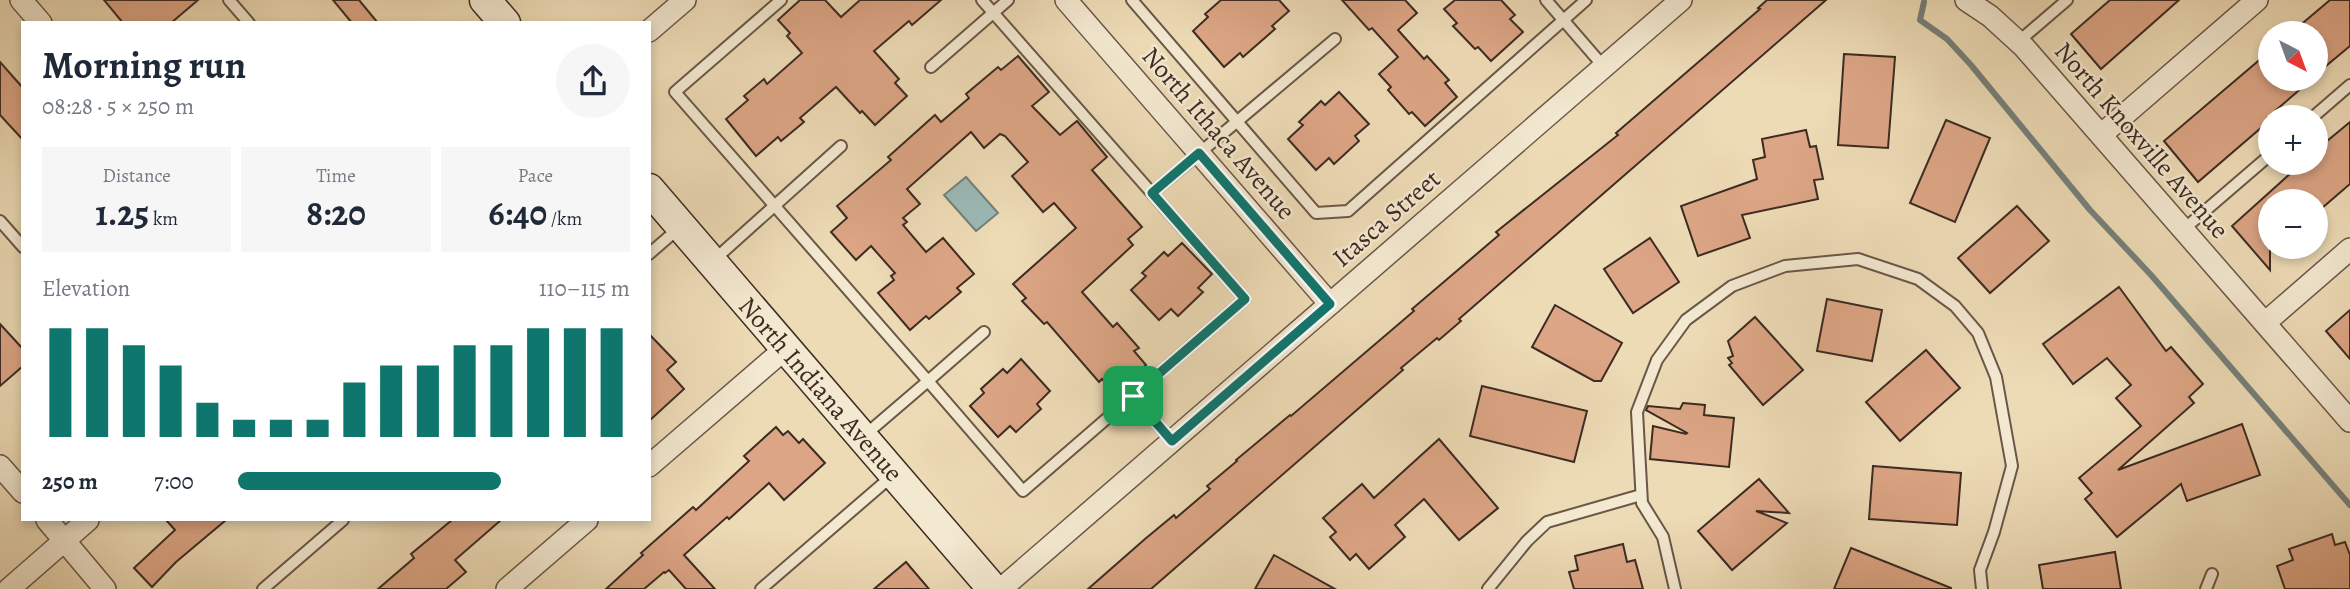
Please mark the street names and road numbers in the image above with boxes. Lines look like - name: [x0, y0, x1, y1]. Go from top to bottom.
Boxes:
- street label: North Knoxville Avenue: [2046, 35, 2237, 246]
- street label: North Ithaca Avenue: [1134, 40, 1303, 227]
- street label: Itasca Street: [1325, 161, 1448, 275]
- street label: North Indiana Avenue: [731, 289, 911, 489]

